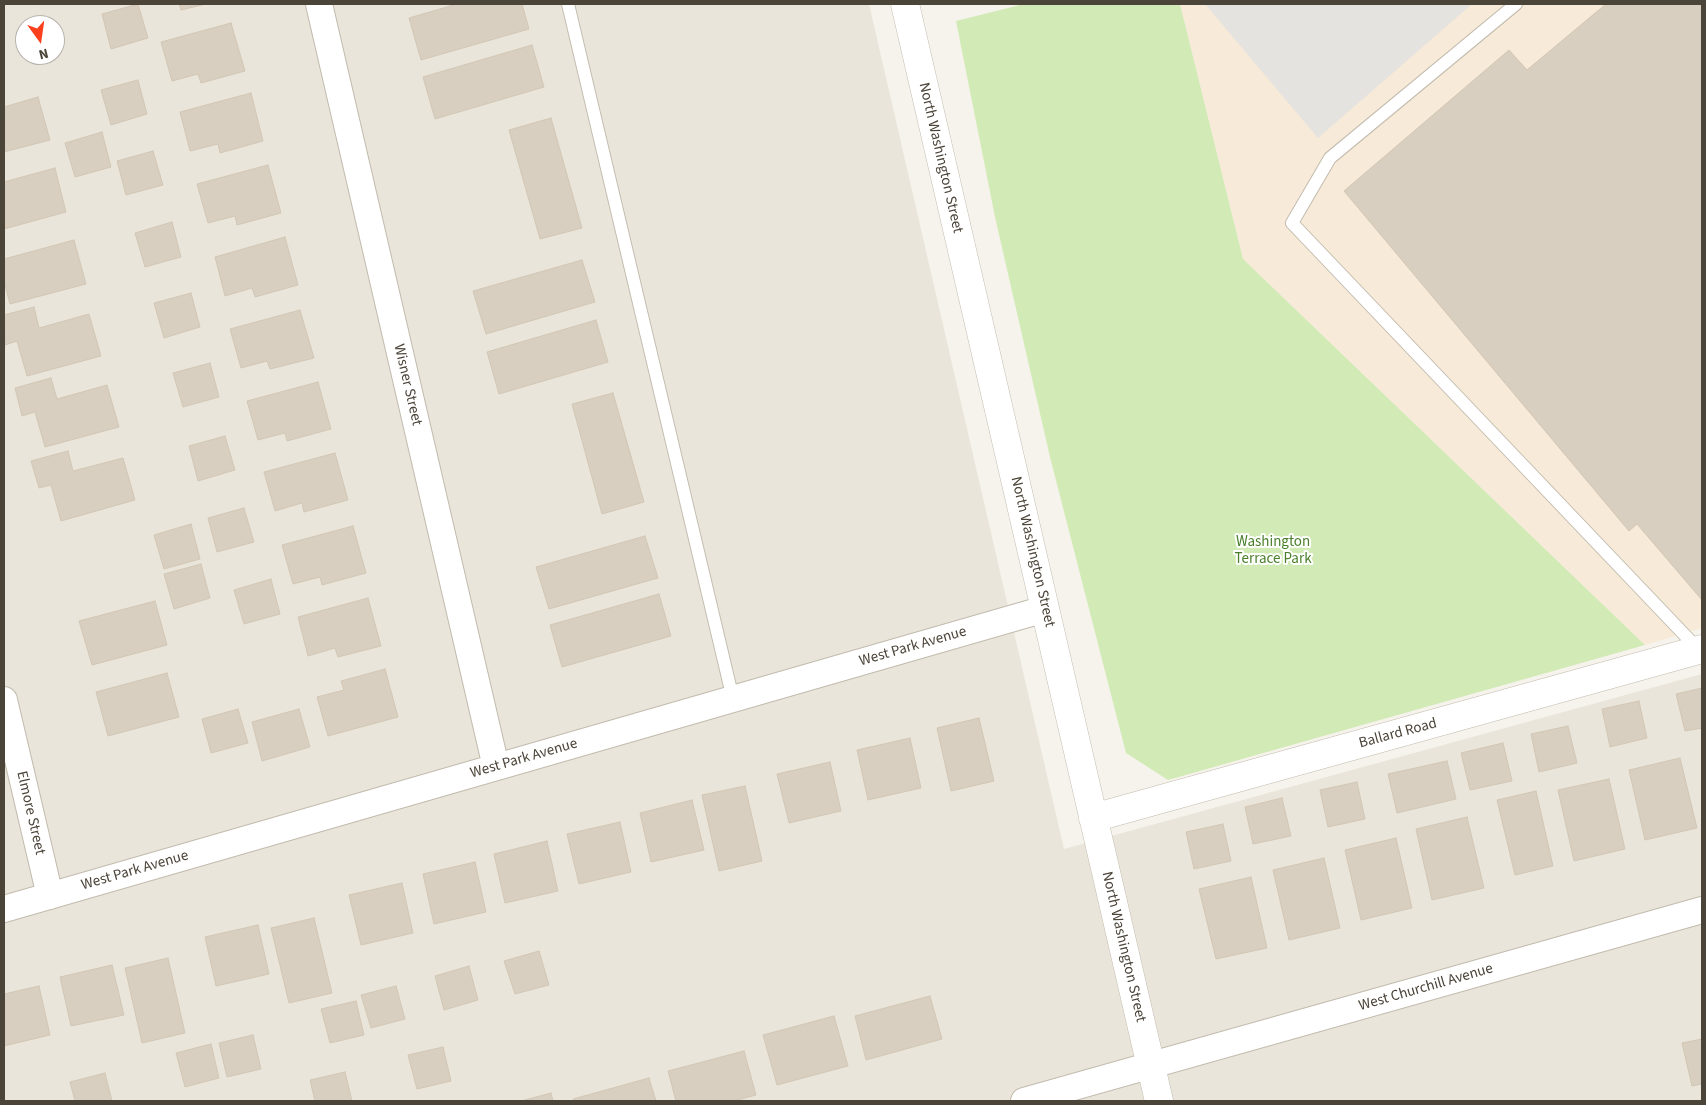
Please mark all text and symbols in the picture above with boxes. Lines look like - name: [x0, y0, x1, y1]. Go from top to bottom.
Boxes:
- north arrow: [15, 15, 65, 65]
- text: N: [36, 43, 50, 64]
- street label: North Washington Street: [914, 81, 966, 235]
- street label: Wisner Street: [389, 342, 425, 428]
- street label: North Washington Street: [1006, 475, 1058, 629]
- park label: Washington Terrace Park: [1234, 534, 1312, 569]
- street label: West Park Avenue: [857, 623, 969, 671]
- street label: Ballard Road: [1357, 715, 1439, 753]
- street label: West Park Avenue: [468, 735, 580, 783]
- street label: Elmore Street: [12, 769, 48, 857]
- street label: West Park Avenue: [79, 847, 191, 895]
- street label: North Washington Street: [1097, 870, 1149, 1024]
- street label: West Churchill Avenue: [1357, 960, 1495, 1016]

